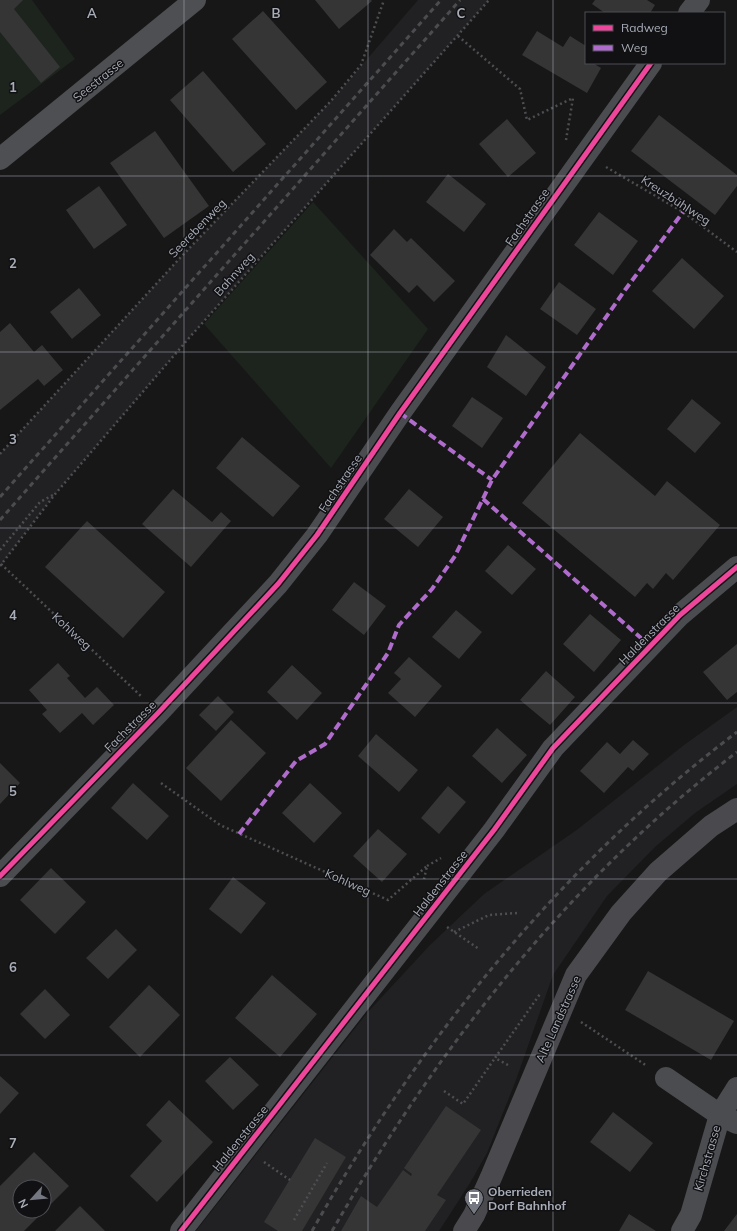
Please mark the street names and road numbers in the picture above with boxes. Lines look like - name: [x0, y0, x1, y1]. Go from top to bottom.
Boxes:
- street label: Seestrasse: [70, 55, 126, 105]
- street label: Kreuzbühlweg: [638, 172, 714, 228]
- street label: Fachstrasse: [502, 185, 552, 249]
- street label: Seerebenweg: [165, 195, 229, 261]
- street label: Bahnweg: [211, 249, 257, 299]
- street label: Fachstrasse: [315, 451, 365, 515]
- street label: Haldenstrasse: [615, 600, 683, 668]
- street label: Kohlweg: [49, 609, 95, 653]
- street label: Fachstrasse: [101, 697, 159, 755]
- street label: Haldenstrasse: [409, 847, 471, 919]
- street label: Kohlweg: [323, 865, 373, 899]
- street label: Alte Landstrasse: [532, 973, 584, 1065]
- street label: Haldenstrasse: [209, 1102, 271, 1174]
- street label: Kirchstrasse: [690, 1123, 724, 1193]

